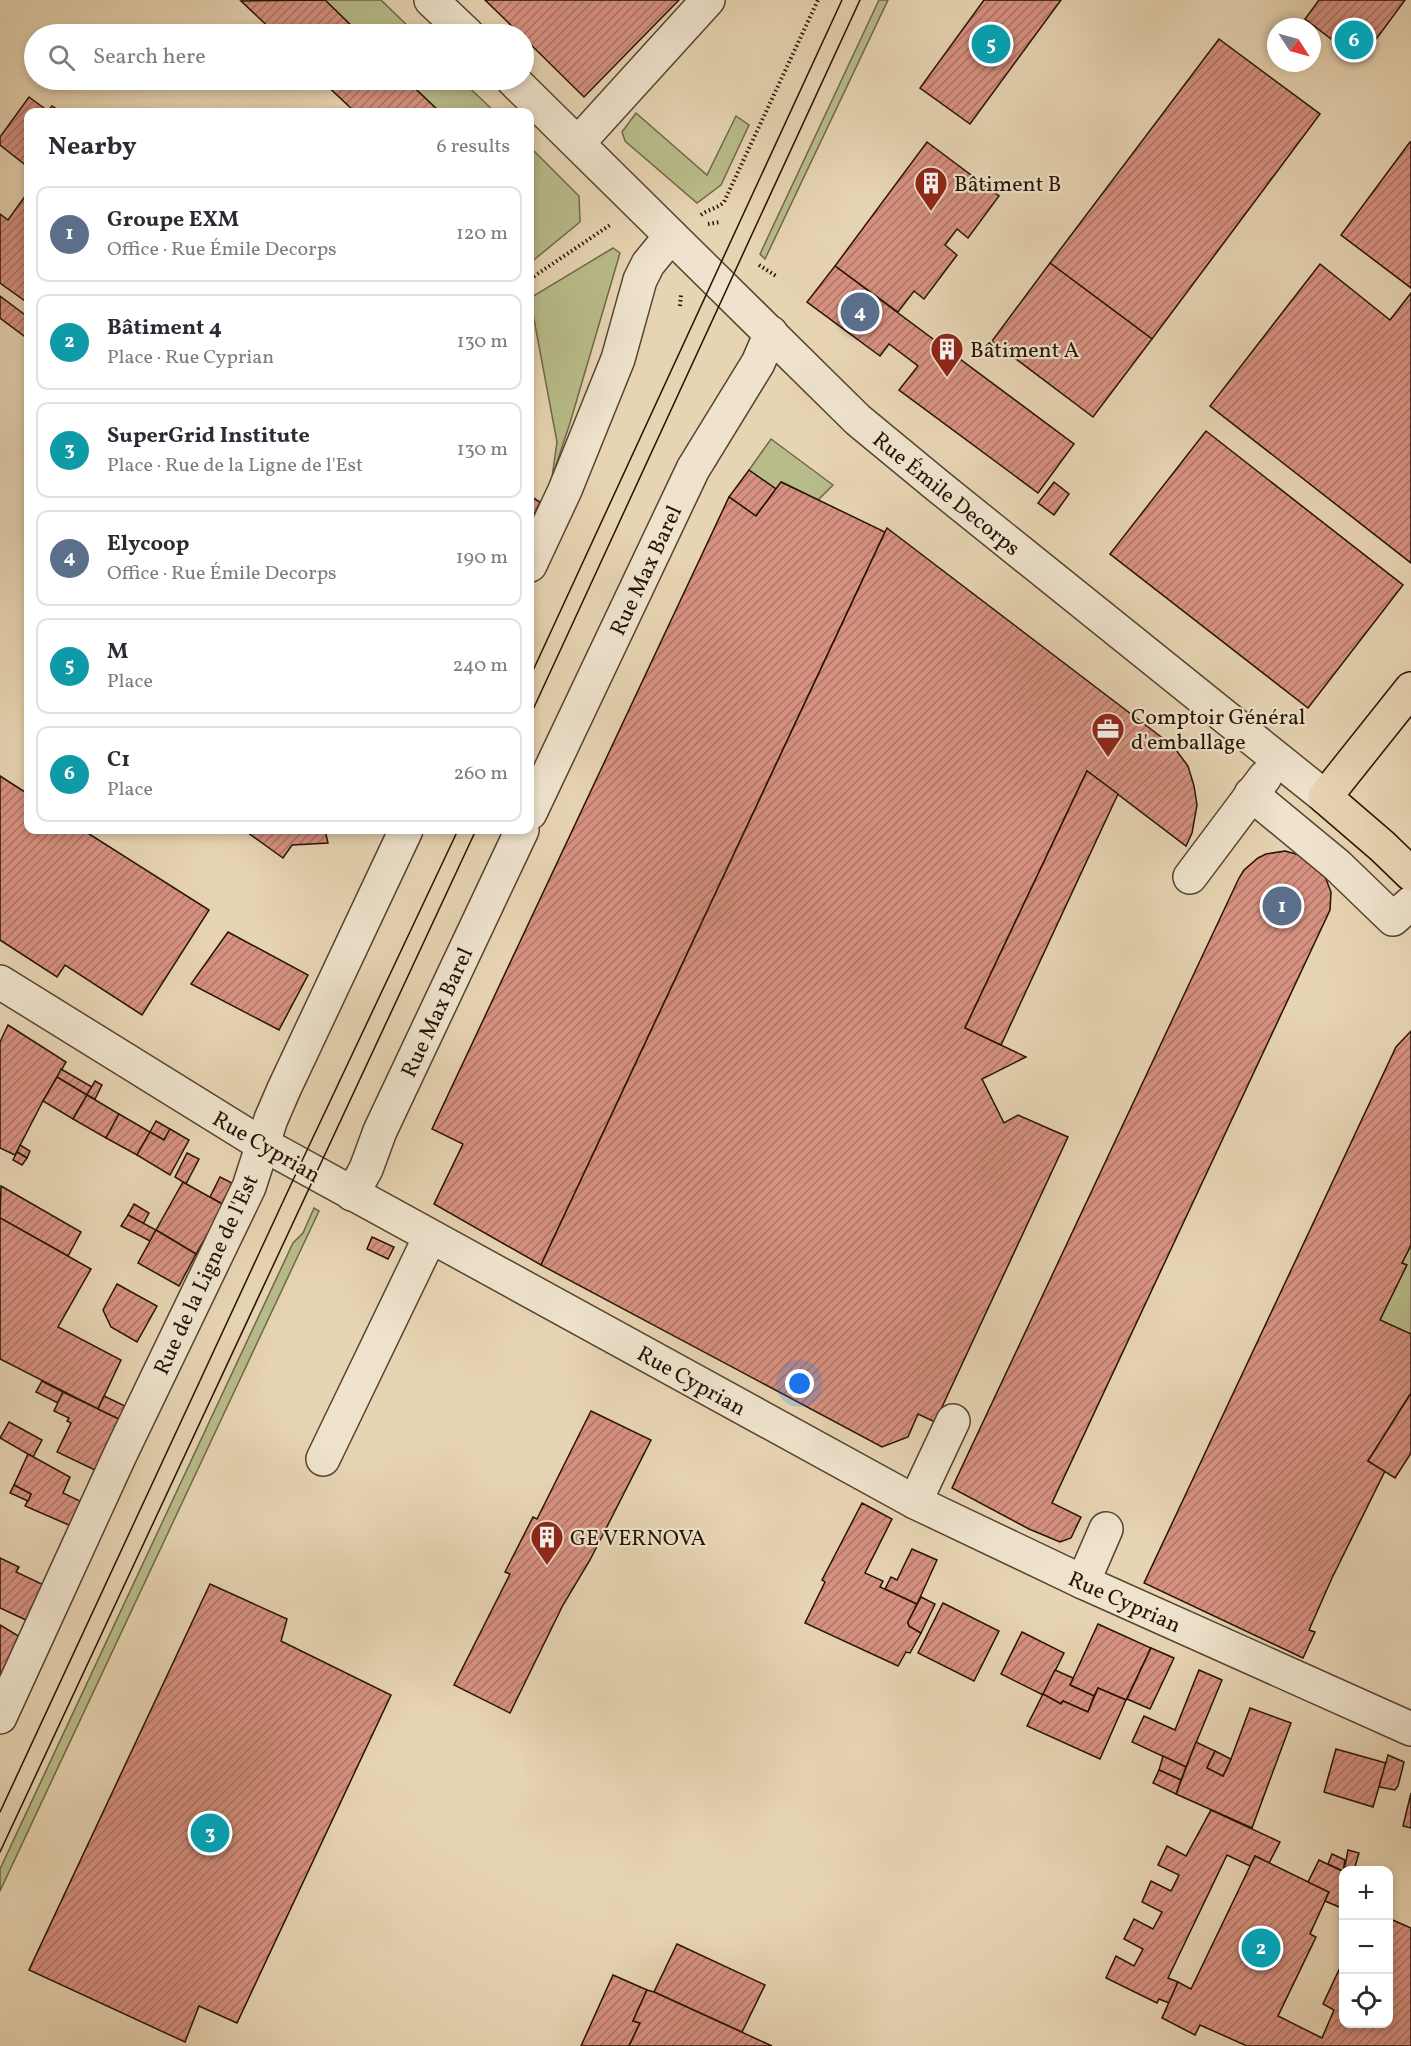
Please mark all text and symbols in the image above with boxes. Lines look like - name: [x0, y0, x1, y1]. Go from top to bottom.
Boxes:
- north arrow: [1267, 18, 1321, 72]
- pin: 6: [1334, 18, 1374, 63]
- pin: 5: [972, 22, 1010, 66]
- search box: [24, 24, 534, 90]
- icon: search: [45, 41, 78, 74]
- text: Search here: [93, 42, 206, 73]
- text: Nearby: [48, 129, 137, 165]
- text: 6 results: [437, 133, 510, 161]
- building icon: Bâtiment B: [913, 165, 949, 212]
- place label: Bâtiment B: [954, 170, 1062, 201]
- text: Groupe EXM: [107, 205, 239, 236]
- text: 1: [65, 220, 74, 248]
- text: 120 m: [456, 220, 508, 248]
- text: Office · Rue Émile Decorps: [107, 236, 337, 264]
- pin: 4: [840, 290, 880, 334]
- text: Bâtiment 4: [107, 313, 222, 344]
- text: 2: [64, 328, 75, 356]
- text: 130 m: [457, 328, 508, 356]
- building icon: Bâtiment A: [929, 331, 965, 378]
- place label: Bâtiment A: [970, 336, 1079, 367]
- text: Place · Rue Cyprian: [107, 344, 274, 372]
- text: SuperGrid Institute: [107, 421, 310, 452]
- street label: Rue Émile Decorps: [865, 426, 1026, 564]
- text: 3: [64, 436, 75, 464]
- text: 130 m: [457, 436, 508, 464]
- text: Place · Rue de la Ligne de l'Est: [107, 452, 363, 480]
- street label: Rue Max Barel: [604, 501, 691, 641]
- text: Elycoop: [107, 529, 189, 560]
- text: 4: [63, 544, 76, 572]
- text: 190 m: [456, 544, 508, 572]
- text: Office · Rue Émile Decorps: [107, 560, 337, 588]
- text: M: [107, 637, 128, 668]
- text: 5: [65, 652, 74, 680]
- text: 240 m: [453, 652, 508, 680]
- text: Place: [107, 668, 153, 696]
- place label: Comptoir Général d'emballage: [1131, 703, 1305, 759]
- office icon: Comptoir Général d'emballage: [1090, 711, 1126, 758]
- text: C1: [107, 745, 130, 776]
- text: 6: [64, 760, 75, 788]
- text: 260 m: [453, 760, 508, 788]
- text: Place: [107, 776, 153, 804]
- pin: 1: [1262, 884, 1302, 928]
- street label: Rue Max Barel: [395, 943, 482, 1083]
- street label: Rue Cyprian: [206, 1105, 326, 1192]
- street label: Rue de la Ligne de l'Est: [147, 1170, 267, 1380]
- street label: Rue Cyprian: [631, 1339, 751, 1425]
- your location: [785, 1369, 814, 1398]
- building icon: GE VERNOVA: [529, 1519, 565, 1566]
- place label: GE VERNOVA: [570, 1524, 706, 1555]
- street label: Rue Cyprian: [1063, 1565, 1185, 1642]
- pin: 3: [190, 1810, 230, 1856]
- map controls: [1339, 1866, 1393, 2028]
- button: +: [1339, 1866, 1393, 1920]
- button: −: [1339, 1920, 1393, 1974]
- pin: 2: [1242, 1926, 1280, 1970]
- button: locate: [1339, 1974, 1393, 2028]

